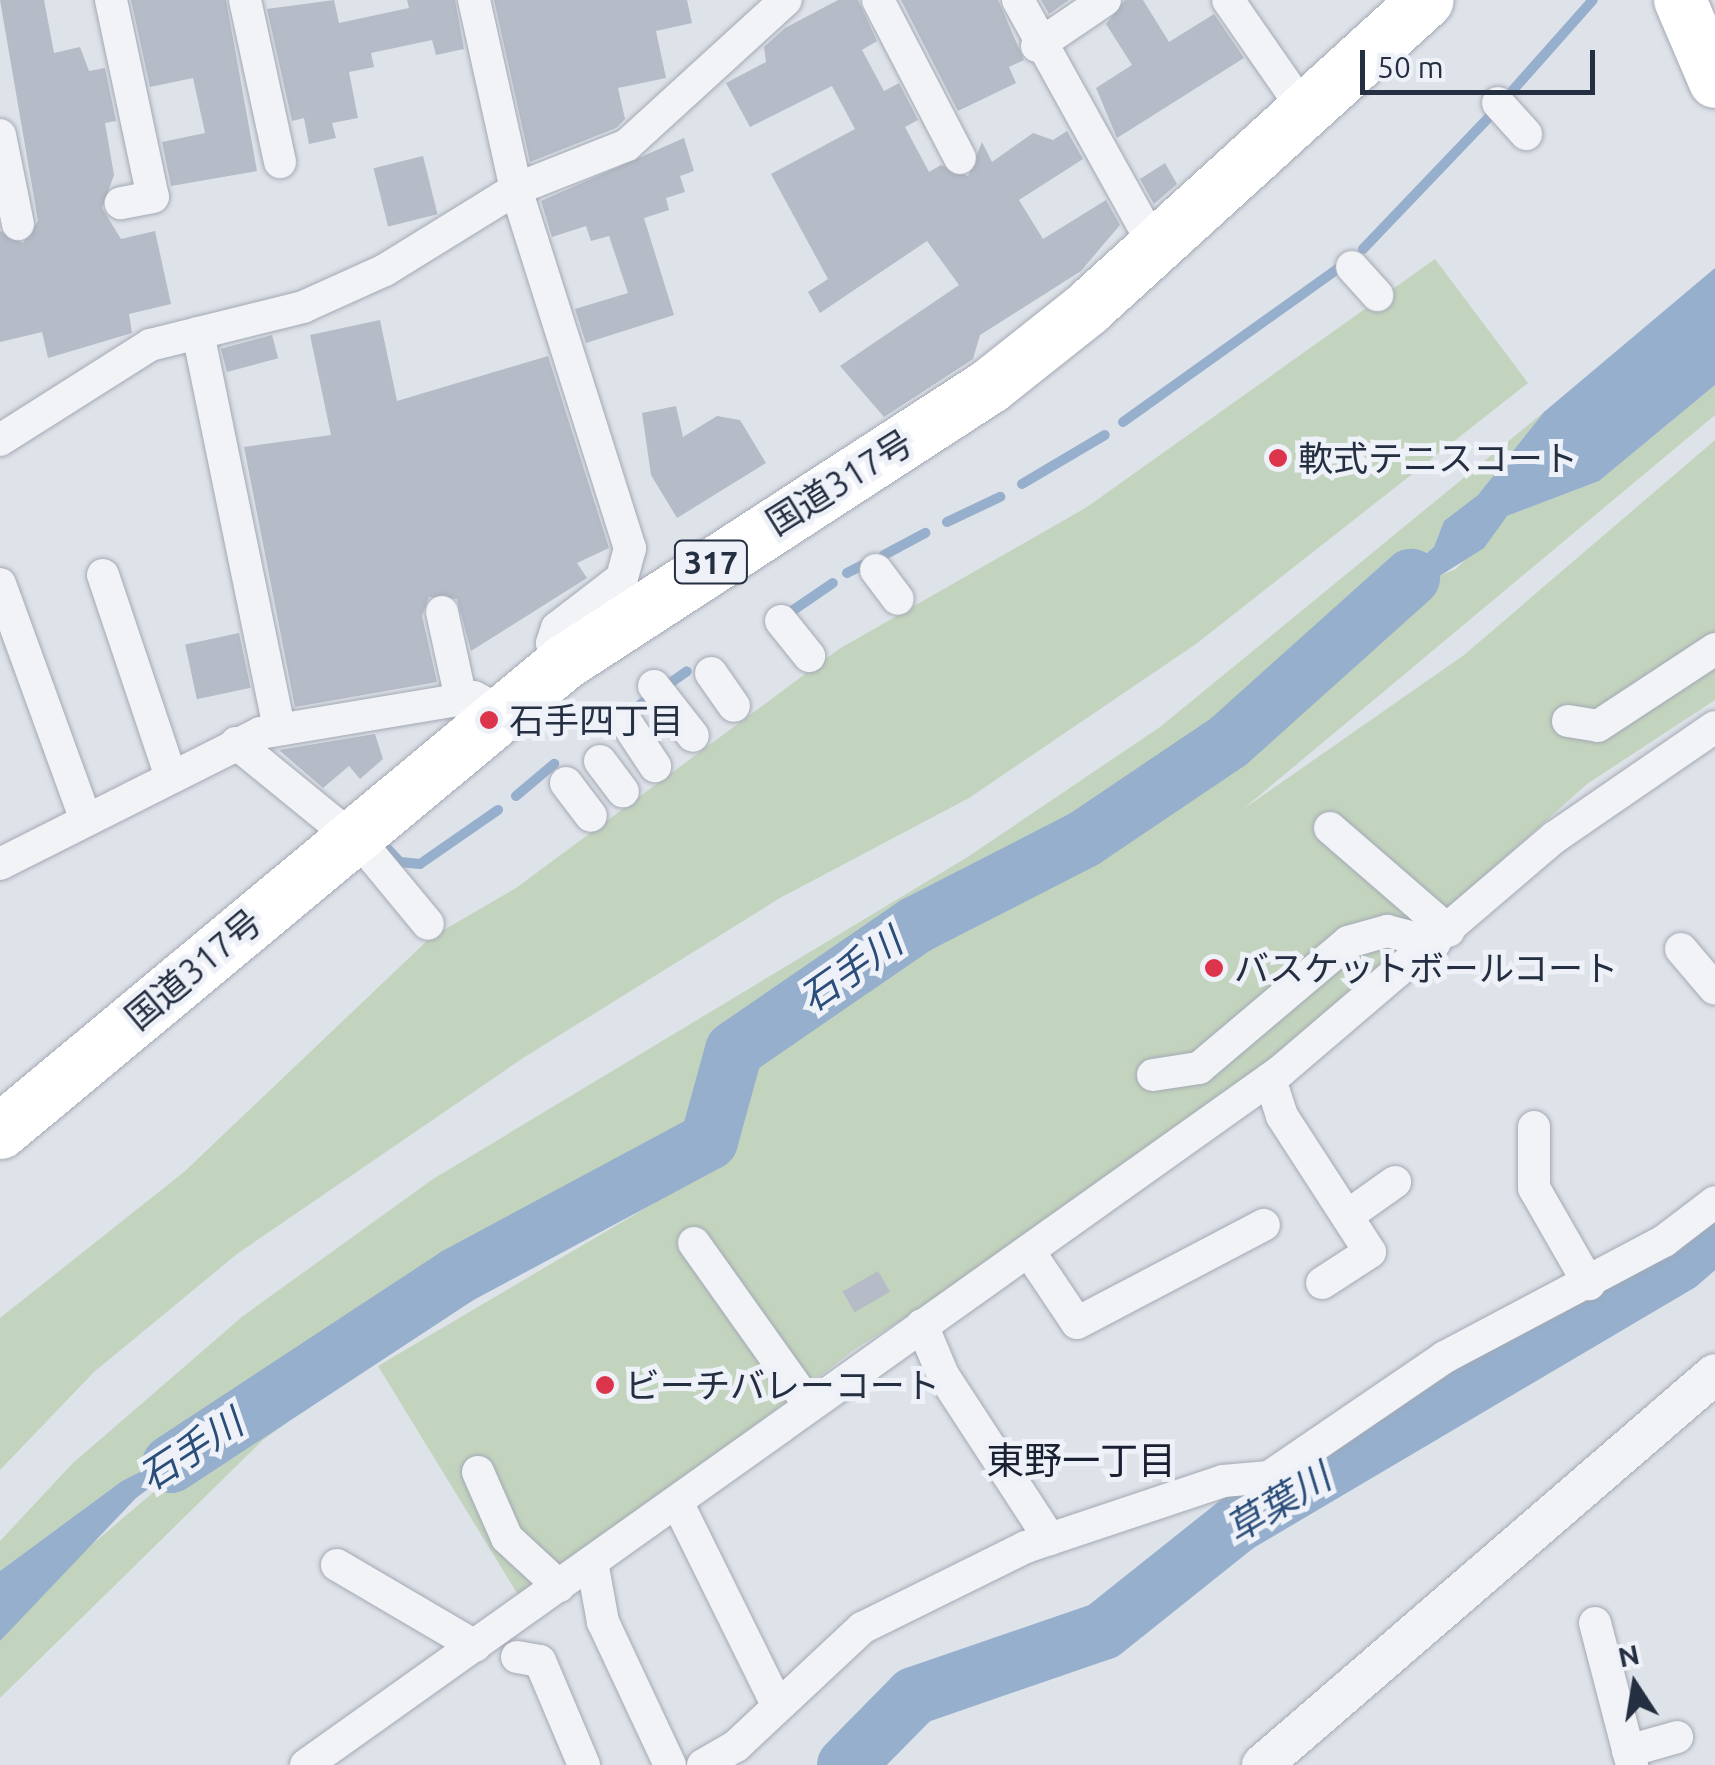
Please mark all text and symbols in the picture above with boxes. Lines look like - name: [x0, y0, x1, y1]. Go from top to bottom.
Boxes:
- scale bar: [1365, 30, 1600, 92]
- text: 50 m: [1377, 50, 1444, 84]
- street label: 国道317号: [758, 421, 920, 543]
- place label: 軟式テニスコート: [1298, 437, 1578, 479]
- marker: 軟式テニスコート: [1267, 447, 1289, 469]
- road number: 317: [674, 535, 748, 589]
- place label: 石手四丁目: [509, 699, 684, 741]
- marker: 石手四丁目: [478, 709, 500, 731]
- street label: 国道317号: [117, 900, 269, 1038]
- water label: 石手川: [791, 919, 911, 1021]
- place label: バスケットボールコート: [1234, 947, 1619, 989]
- marker: バスケットボールコート: [1203, 957, 1225, 979]
- place label: ビーチバレーコート: [625, 1364, 940, 1406]
- marker: ビーチバレーコート: [594, 1374, 616, 1396]
- water label: 石手川: [131, 1400, 251, 1500]
- district label: 東野一丁目: [986, 1438, 1176, 1484]
- water label: 草葉川: [1217, 1454, 1339, 1552]
- north arrow: [1585, 1635, 1685, 1735]
- text: N: [1615, 1638, 1642, 1673]

